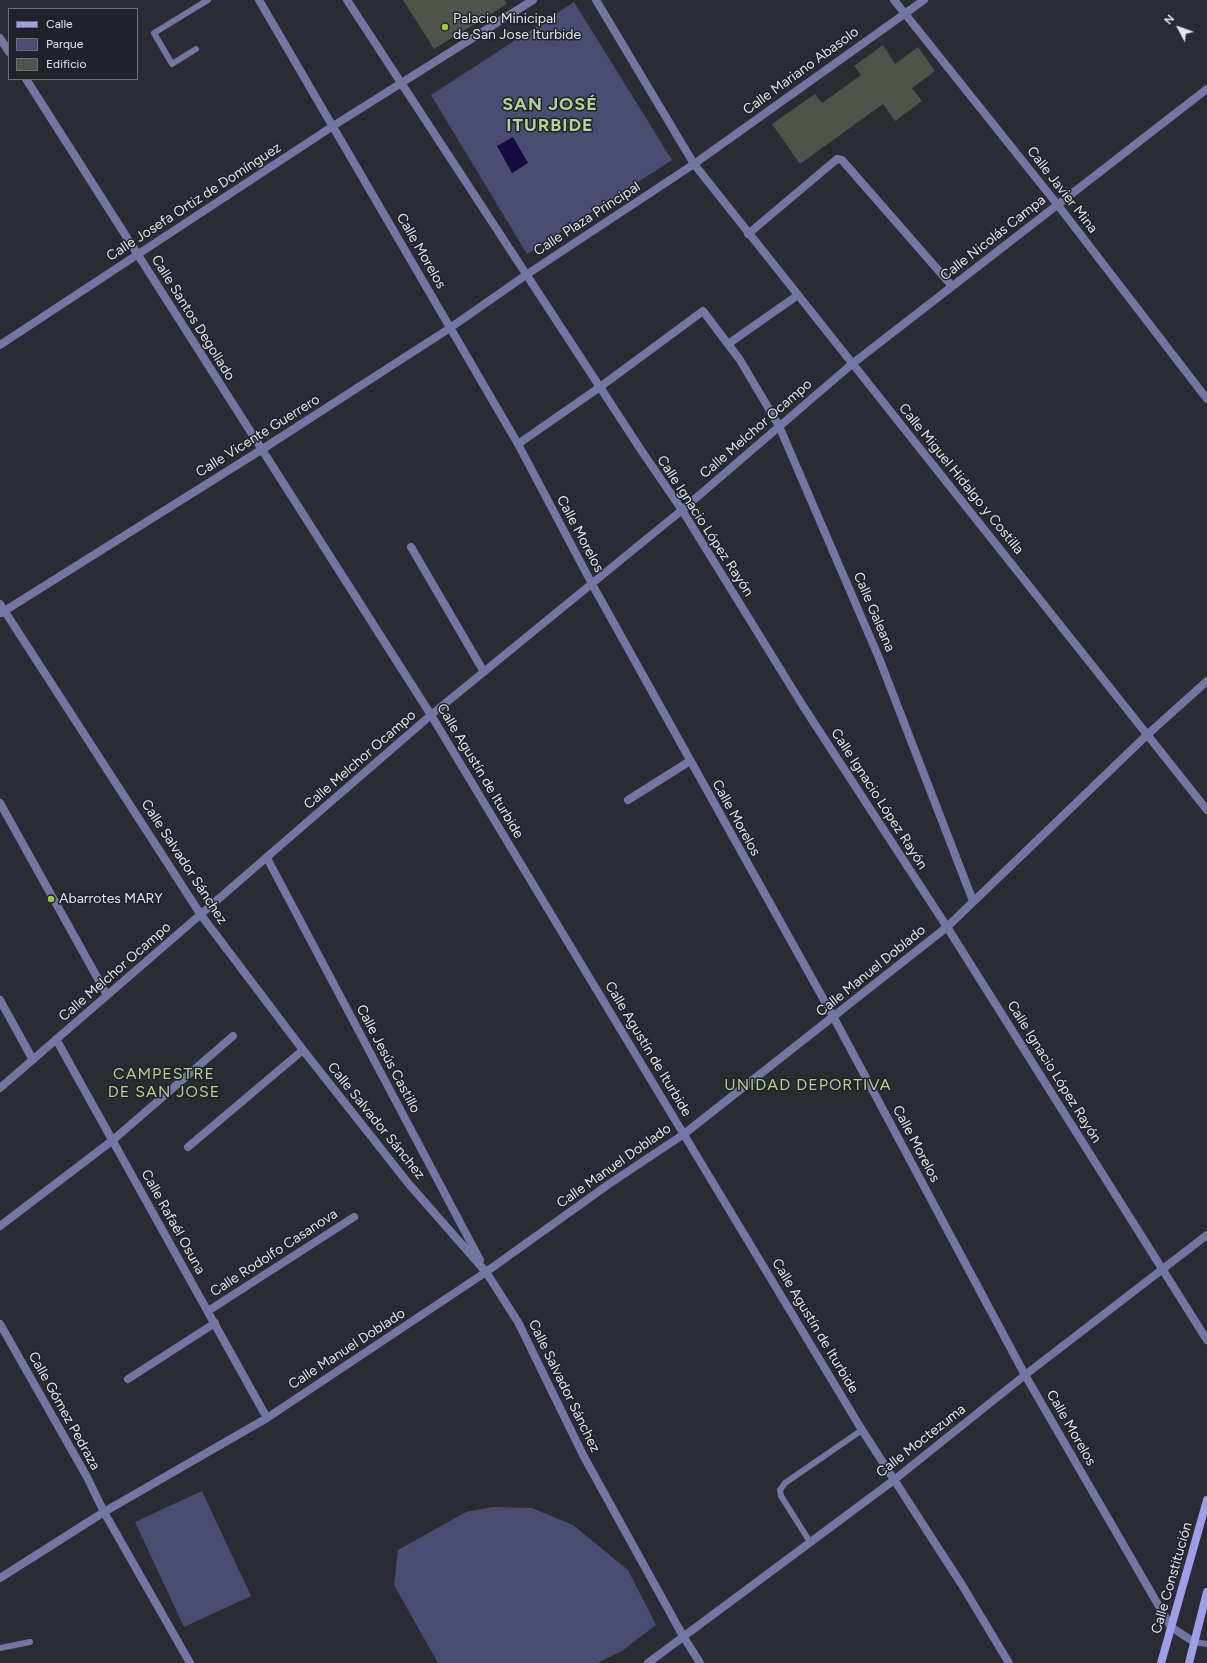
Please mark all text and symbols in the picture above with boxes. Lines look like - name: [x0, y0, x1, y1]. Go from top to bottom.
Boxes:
- legend: [8, 8, 138, 80]
- north arrow: [1159, 8, 1199, 48]
- place label: Palacio Minicipal de San Jose Iturbide: [453, 11, 581, 44]
- text: N: [1162, 12, 1177, 27]
- text: Calle: [46, 17, 73, 31]
- marker: Palacio Minicipal de San Jose Iturbide: [440, 22, 450, 32]
- street label: Calle Mariano Abasolo: [740, 23, 862, 119]
- text: Parque: [46, 37, 83, 51]
- text: Edificio: [46, 57, 86, 71]
- district label: SAN JOSÉ ITURBIDE: [502, 94, 598, 136]
- street label: Calle Josefa Ortiz de Domínguez: [104, 139, 284, 265]
- street label: Calle Javier Mina: [1023, 143, 1101, 237]
- street label: Calle Plaza Principal: [531, 178, 643, 260]
- street label: Calle Nicolás Campa: [937, 192, 1049, 284]
- street label: Calle Morelos: [393, 210, 449, 292]
- street label: Calle Santos Degollado: [148, 252, 238, 384]
- street label: Calle Melchor Ocampo: [697, 376, 815, 482]
- street label: Calle Vicente Guerrero: [193, 391, 323, 481]
- street label: Calle Miguel Hidalgo y Costilla: [895, 400, 1027, 558]
- street label: Calle Ignacio López Rayón: [653, 452, 757, 600]
- street label: Calle Morelos: [553, 493, 607, 575]
- street label: Calle Galeana: [850, 570, 898, 654]
- street label: Calle Agustín de Iturbide: [433, 700, 527, 842]
- street label: Calle Melchor Ocampo: [301, 707, 419, 813]
- street label: Calle Ignacio López Rayón: [827, 725, 931, 873]
- street label: Calle Morelos: [708, 777, 764, 859]
- street label: Calle Salvador Sánchez: [137, 796, 231, 928]
- place label: Abarrotes MARY: [59, 891, 163, 907]
- marker: Abarrotes MARY: [46, 894, 56, 904]
- street label: Calle Melchor Ocampo: [56, 919, 174, 1025]
- street label: Calle Manuel Doblado: [813, 922, 929, 1020]
- street label: Calle Agustín de Iturbide: [601, 978, 695, 1120]
- street label: Calle Ignacio López Rayón: [1003, 998, 1105, 1146]
- street label: Calle Jesús Castillo: [352, 1002, 424, 1116]
- street label: Calle Salvador Sánchez: [324, 1059, 428, 1183]
- district label: CAMPESTRE DE SAN JOSE: [108, 1064, 220, 1102]
- district label: UNIDAD DEPORTIVA: [724, 1075, 892, 1095]
- street label: Calle Morelos: [889, 1103, 943, 1185]
- street label: Calle Manuel Doblado: [554, 1120, 674, 1212]
- street label: Calle Rafaél Osuna: [137, 1167, 209, 1277]
- street label: Calle Rodolfo Casanova: [207, 1206, 341, 1300]
- street label: Calle Agustín de Iturbide: [768, 1255, 862, 1397]
- street label: Calle Manuel Doblado: [285, 1305, 409, 1393]
- street label: Calle Salvador Sánchez: [525, 1317, 603, 1455]
- street label: Calle Gómez Pedraza: [24, 1349, 104, 1473]
- street label: Calle Morelos: [1043, 1387, 1099, 1469]
- street label: Calle Moctezuma: [873, 1401, 969, 1481]
- street label: Calle Constitución: [1148, 1520, 1196, 1636]

